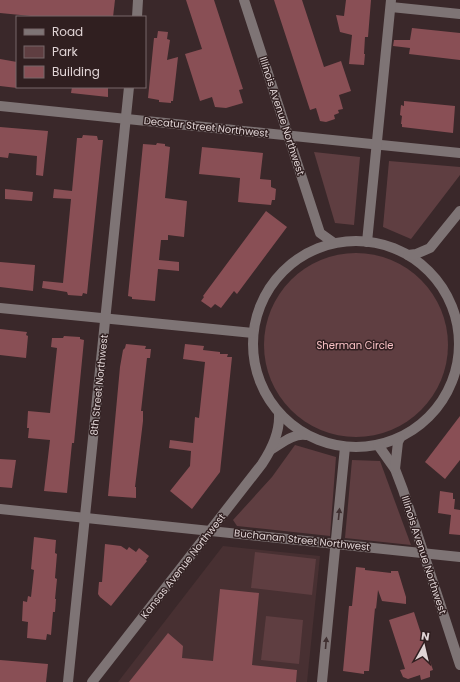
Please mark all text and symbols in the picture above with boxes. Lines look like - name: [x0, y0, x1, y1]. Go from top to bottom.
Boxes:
- legend: [16, 16, 146, 88]
- text: Road: [52, 23, 83, 40]
- text: Park: [52, 43, 79, 60]
- street label: Illinois Avenue Northwest: [256, 55, 308, 177]
- text: Building: [52, 63, 100, 80]
- street label: Decatur Street Northwest: [143, 113, 269, 141]
- street label: 8th Street Northwest: [86, 333, 112, 436]
- park label: Sherman Circle: [317, 338, 393, 353]
- street label: Illinois Avenue Northwest: [398, 494, 450, 616]
- one-way arrow: [335, 508, 342, 520]
- street label: Kansas Avenue Northwest: [137, 510, 229, 622]
- street label: Buchanan Street Northwest: [233, 525, 371, 555]
- north arrow: [404, 626, 444, 666]
- text: N: [420, 628, 431, 645]
- one-way arrow: [323, 637, 329, 649]

